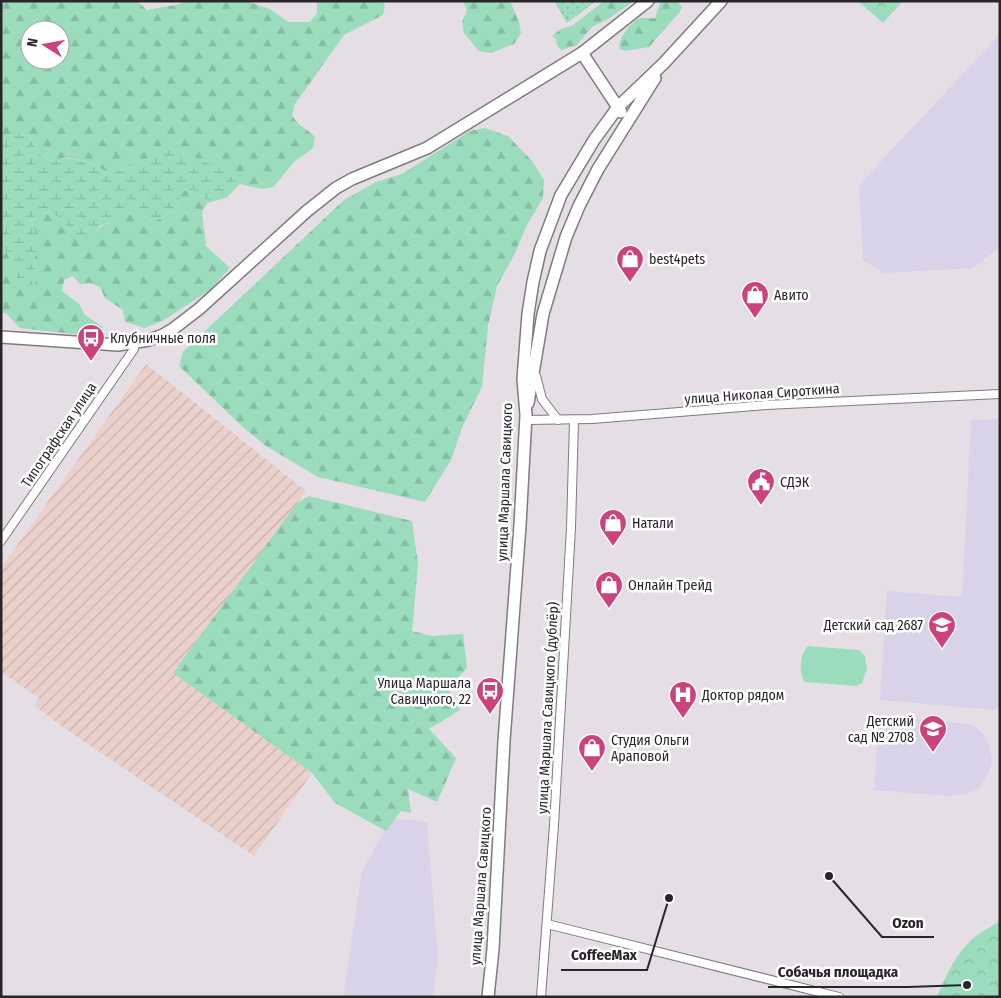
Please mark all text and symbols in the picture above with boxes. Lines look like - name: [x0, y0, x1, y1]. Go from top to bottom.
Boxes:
- north arrow: [20, 20, 70, 70]
- text: N: [24, 37, 42, 48]
- shop icon: best4pets: [615, 244, 645, 283]
- place label: best4pets: [649, 251, 705, 268]
- shop icon: Авито: [740, 280, 770, 319]
- place label: Авито: [774, 287, 809, 304]
- bus stop icon: Клубничные поля: [76, 323, 106, 362]
- place label: Клубничные поля: [110, 330, 216, 347]
- street label: Типографская улица: [18, 379, 100, 491]
- street label: улица Николая Сироткина: [684, 380, 840, 408]
- street label: улица Маршала Савицкого: [494, 402, 516, 562]
- public building icon: СДЭК: [746, 467, 776, 506]
- place label: СДЭК: [780, 474, 810, 491]
- shop icon: Натали: [598, 508, 628, 547]
- place label: Натали: [632, 515, 674, 532]
- shop icon: Онлайн Трейд: [594, 570, 624, 609]
- place label: Онлайн Трейд: [628, 577, 712, 594]
- street label: улица Маршала Савицкого (дублёр): [534, 601, 562, 815]
- school or university icon: Детский сад 2687: [927, 610, 957, 649]
- place label: Детский сад 2687: [823, 617, 923, 634]
- place label: Улица Маршала Савицкого, 22: [376, 675, 471, 708]
- bus stop icon: Улица Маршала Савицкого, 22: [475, 676, 505, 715]
- hospital icon: Доктор рядом: [668, 680, 698, 719]
- place label: Доктор рядом: [701, 687, 784, 704]
- place label: Детский сад № 2708: [848, 713, 914, 746]
- school or university icon: Детский сад № 2708: [918, 714, 948, 753]
- place label: Студия Ольги Араповой: [611, 732, 689, 765]
- shop icon: Студия Ольги Араповой: [577, 733, 607, 772]
- street label: улица Маршала Савицкого: [467, 806, 495, 966]
- callout: Ozon: [882, 907, 934, 937]
- text: Ozon: [892, 914, 924, 932]
- callout: CoffeeMax: [561, 940, 647, 970]
- text: CoffeeMax: [571, 946, 638, 964]
- callout: Собачья площадка: [768, 957, 908, 987]
- text: Собачья площадка: [778, 963, 899, 981]

